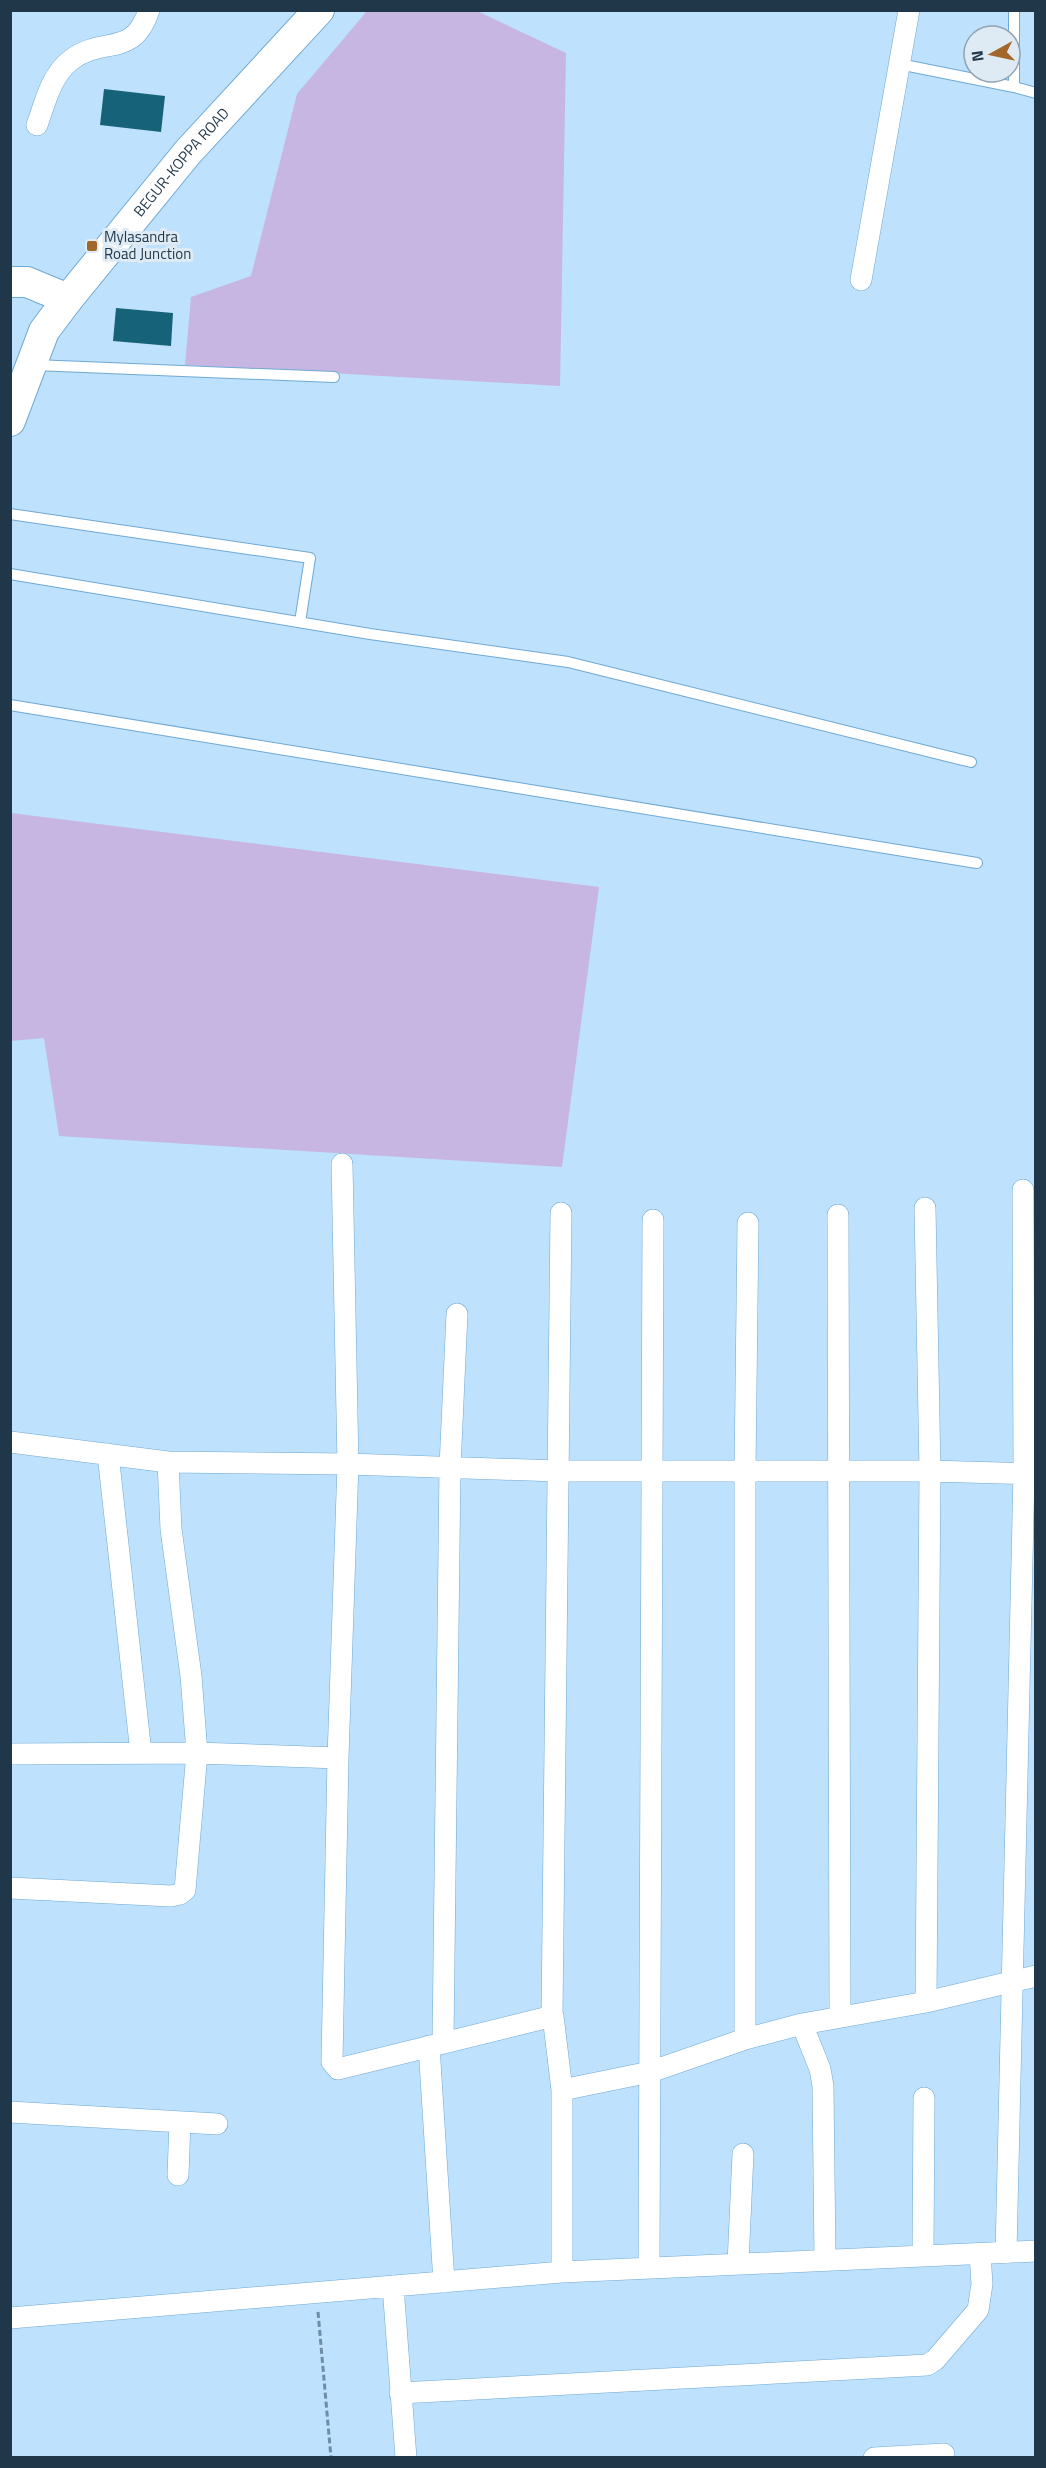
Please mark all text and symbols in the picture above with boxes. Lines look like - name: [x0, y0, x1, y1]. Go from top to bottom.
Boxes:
- north arrow: [962, 24, 1022, 84]
- text: N: [964, 49, 990, 63]
- street label: BEGUR-KOPPA ROAD: [128, 102, 235, 221]
- place label: Mylasandra Road Junction: [104, 225, 191, 265]
- marker: Mylasandra Road Junction: [85, 239, 99, 253]

